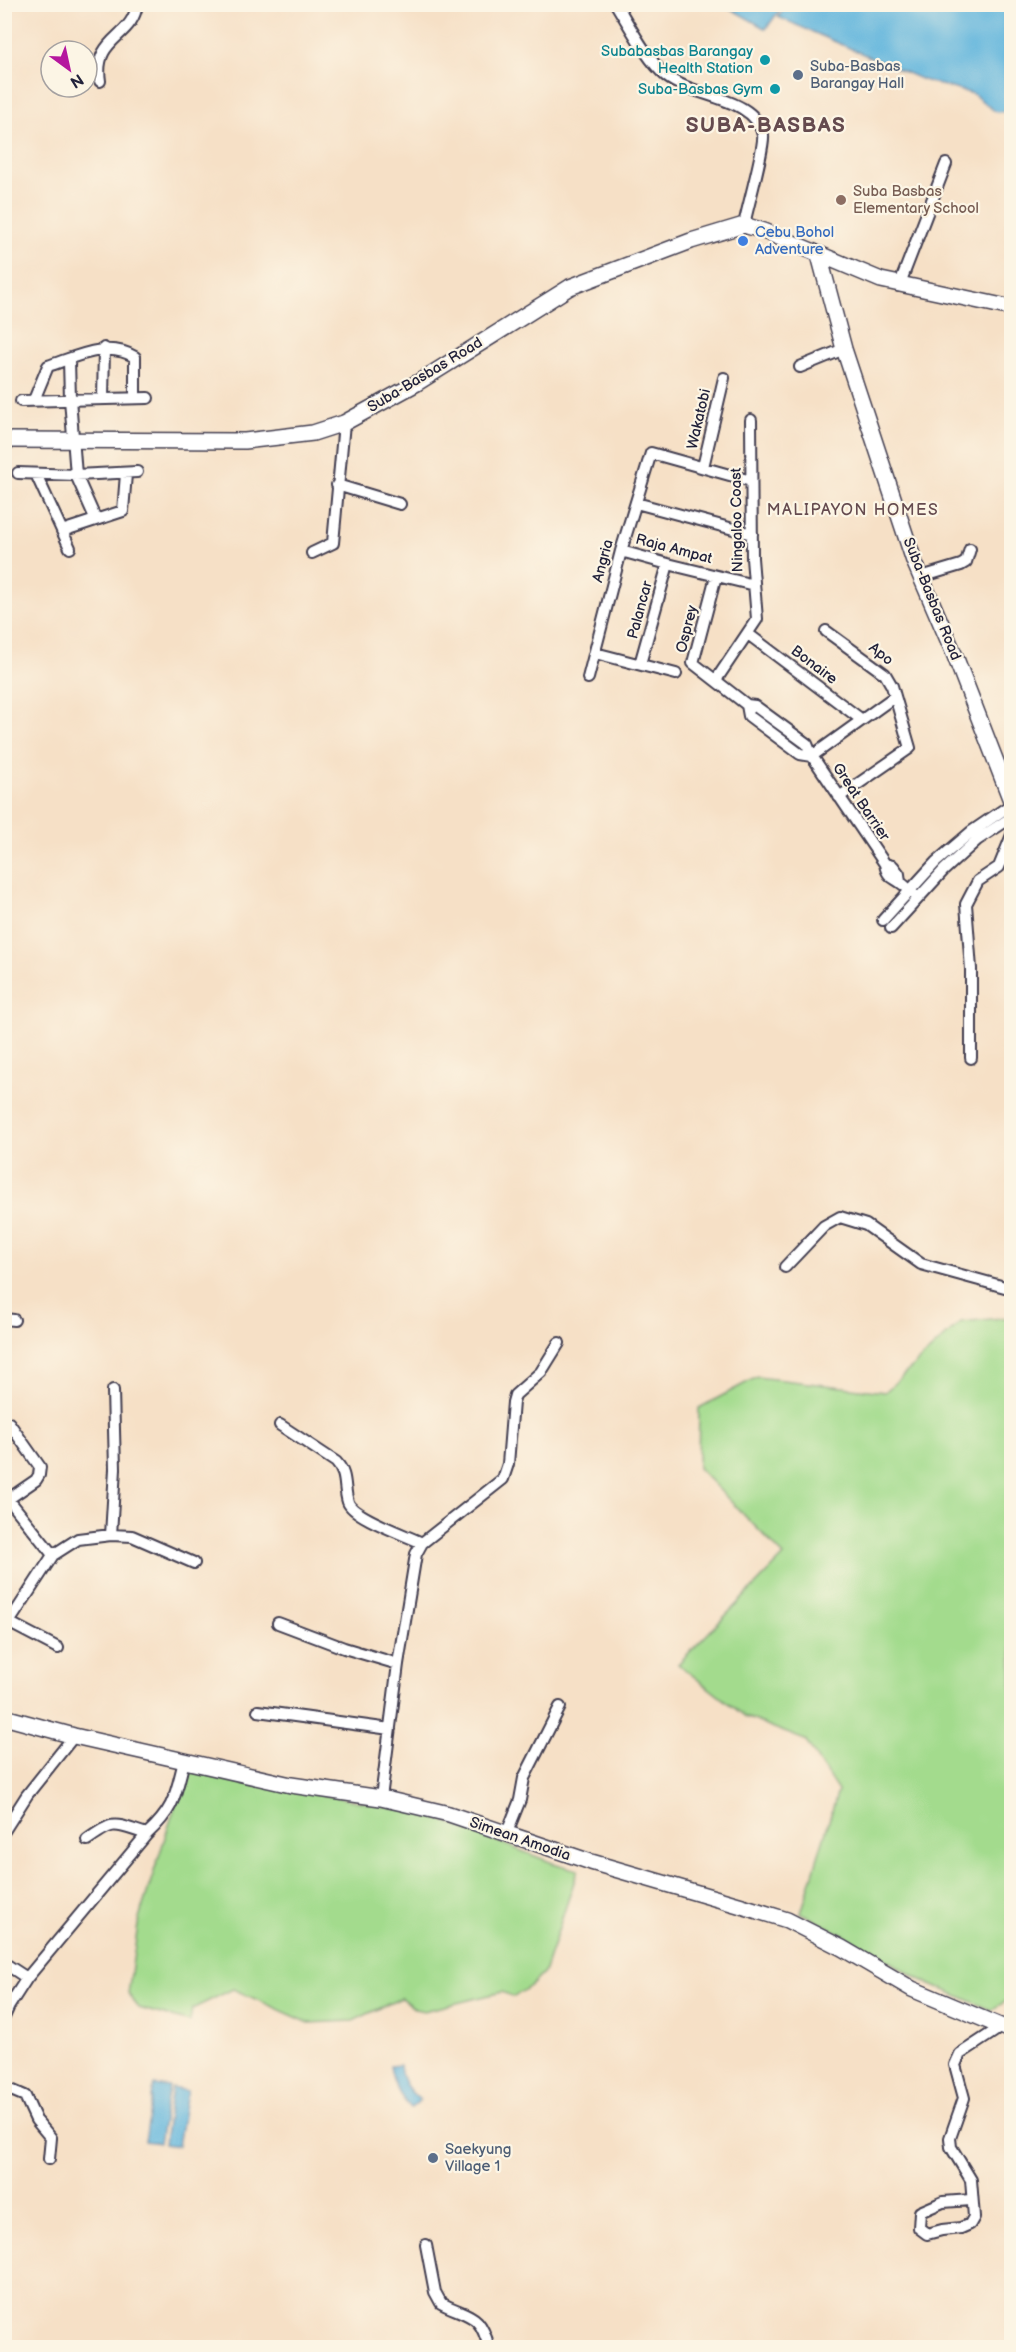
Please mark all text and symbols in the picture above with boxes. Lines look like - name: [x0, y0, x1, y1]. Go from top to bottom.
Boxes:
- north arrow: [39, 39, 99, 99]
- place label: Subabasbas Barangay Health Station: [601, 42, 753, 78]
- marker: Subabasbas Barangay Health Station: [758, 53, 772, 67]
- place label: Suba-Basbas Barangay Hall: [810, 57, 904, 93]
- marker: Suba-Basbas Barangay Hall: [791, 68, 805, 82]
- text: N: [66, 69, 87, 92]
- place label: Suba-Basbas Gym: [638, 80, 763, 99]
- marker: Suba-Basbas Gym: [768, 82, 782, 96]
- district label: SUBA-BASBAS: [686, 113, 846, 138]
- place label: Suba Basbas Elementary School: [853, 182, 979, 218]
- marker: Suba Basbas Elementary School: [834, 193, 848, 207]
- place label: Cebu Bohol Adventure: [755, 223, 834, 259]
- marker: Cebu Bohol Adventure: [736, 234, 750, 248]
- street label: Suba-Basbas Road: [364, 333, 486, 417]
- street label: Wakatobi: [683, 387, 715, 451]
- street label: Ningaloo Coast: [727, 467, 747, 572]
- district label: MALIPAYON HOMES: [767, 501, 939, 520]
- street label: Raja Ampat: [634, 530, 715, 568]
- street label: Suba-Basbas Road: [899, 535, 965, 663]
- street label: Angria: [588, 537, 618, 585]
- street label: Palancar: [623, 578, 657, 641]
- street label: Osprey: [672, 603, 702, 655]
- street label: Apo: [865, 638, 897, 670]
- street label: Bonaire: [787, 641, 841, 689]
- street label: Great Barrier: [828, 759, 894, 845]
- street label: Simean Amodia: [467, 1813, 573, 1865]
- place label: Saekyung Village 1: [445, 2140, 511, 2176]
- marker: Saekyung Village 1: [426, 2151, 440, 2165]

